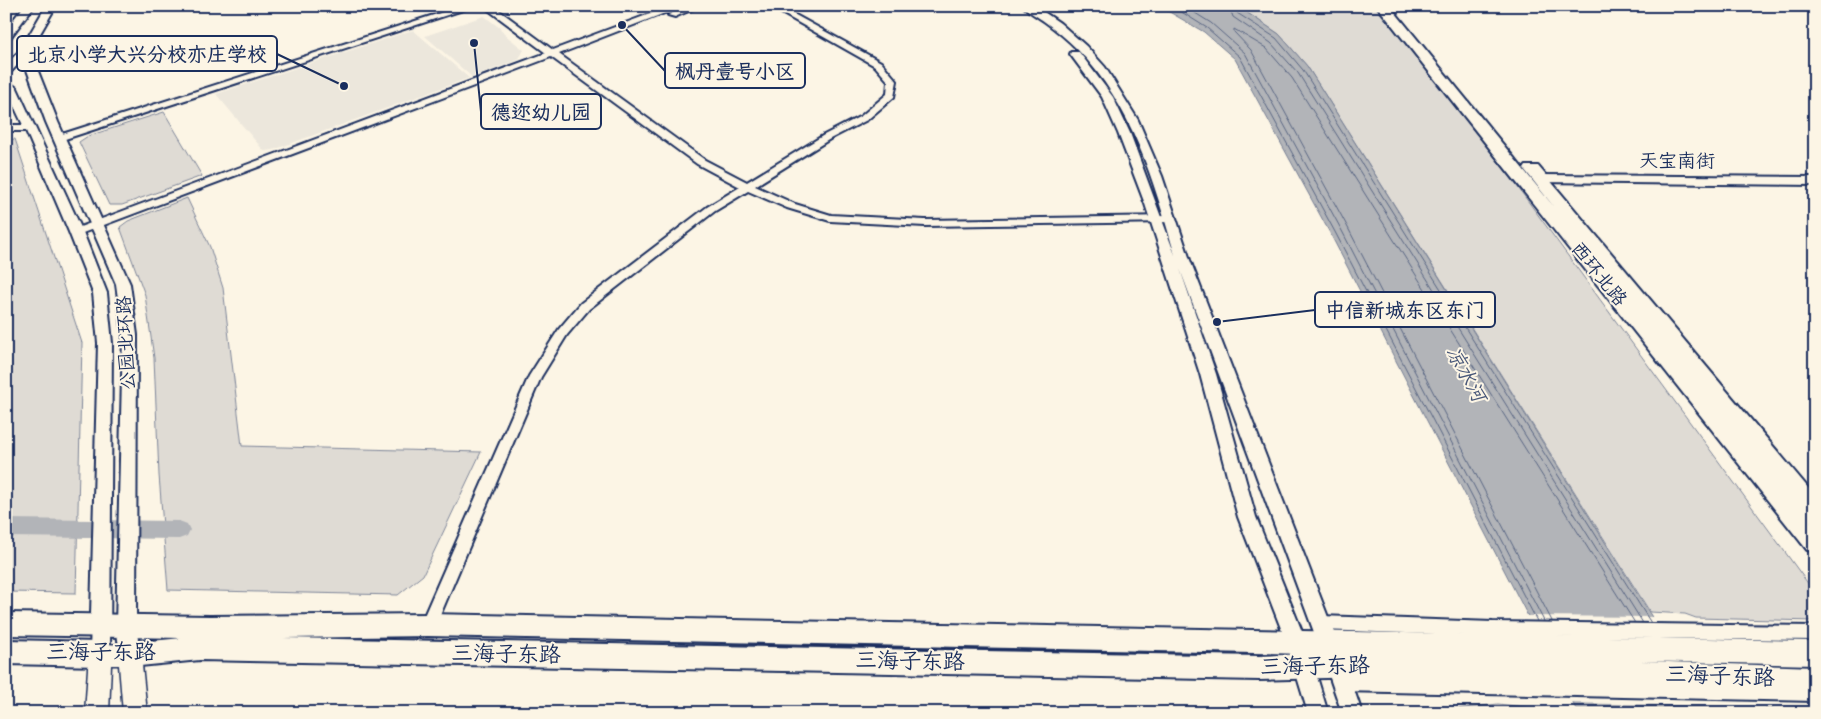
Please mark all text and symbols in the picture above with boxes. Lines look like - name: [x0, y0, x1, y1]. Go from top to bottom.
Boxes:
- callout: 北京小学大兴分校亦庄学校: [17, 36, 277, 71]
- text: 北京小学大兴分校亦庄学校: [27, 43, 267, 66]
- callout: 枫丹壹号小区: [665, 53, 805, 88]
- text: 枫丹壹号小区: [675, 60, 795, 83]
- callout: 德迩幼儿园: [481, 94, 601, 129]
- text: 德迩幼儿园: [491, 101, 591, 124]
- street label: 天宝南街: [1639, 150, 1715, 172]
- street label: 西环北路: [1567, 238, 1631, 310]
- callout: 中信新城东区东门: [1315, 292, 1495, 327]
- street label: 公园北环路: [113, 295, 139, 391]
- text: 中信新城东区东门: [1325, 299, 1485, 322]
- water label: 凉水河: [1441, 342, 1492, 408]
- street label: 三海子东路: [46, 639, 156, 665]
- street label: 三海子东路: [451, 640, 561, 668]
- street label: 三海子东路: [855, 647, 965, 675]
- street label: 三海子东路: [1260, 652, 1370, 680]
- street label: 三海子东路: [1665, 661, 1775, 691]

